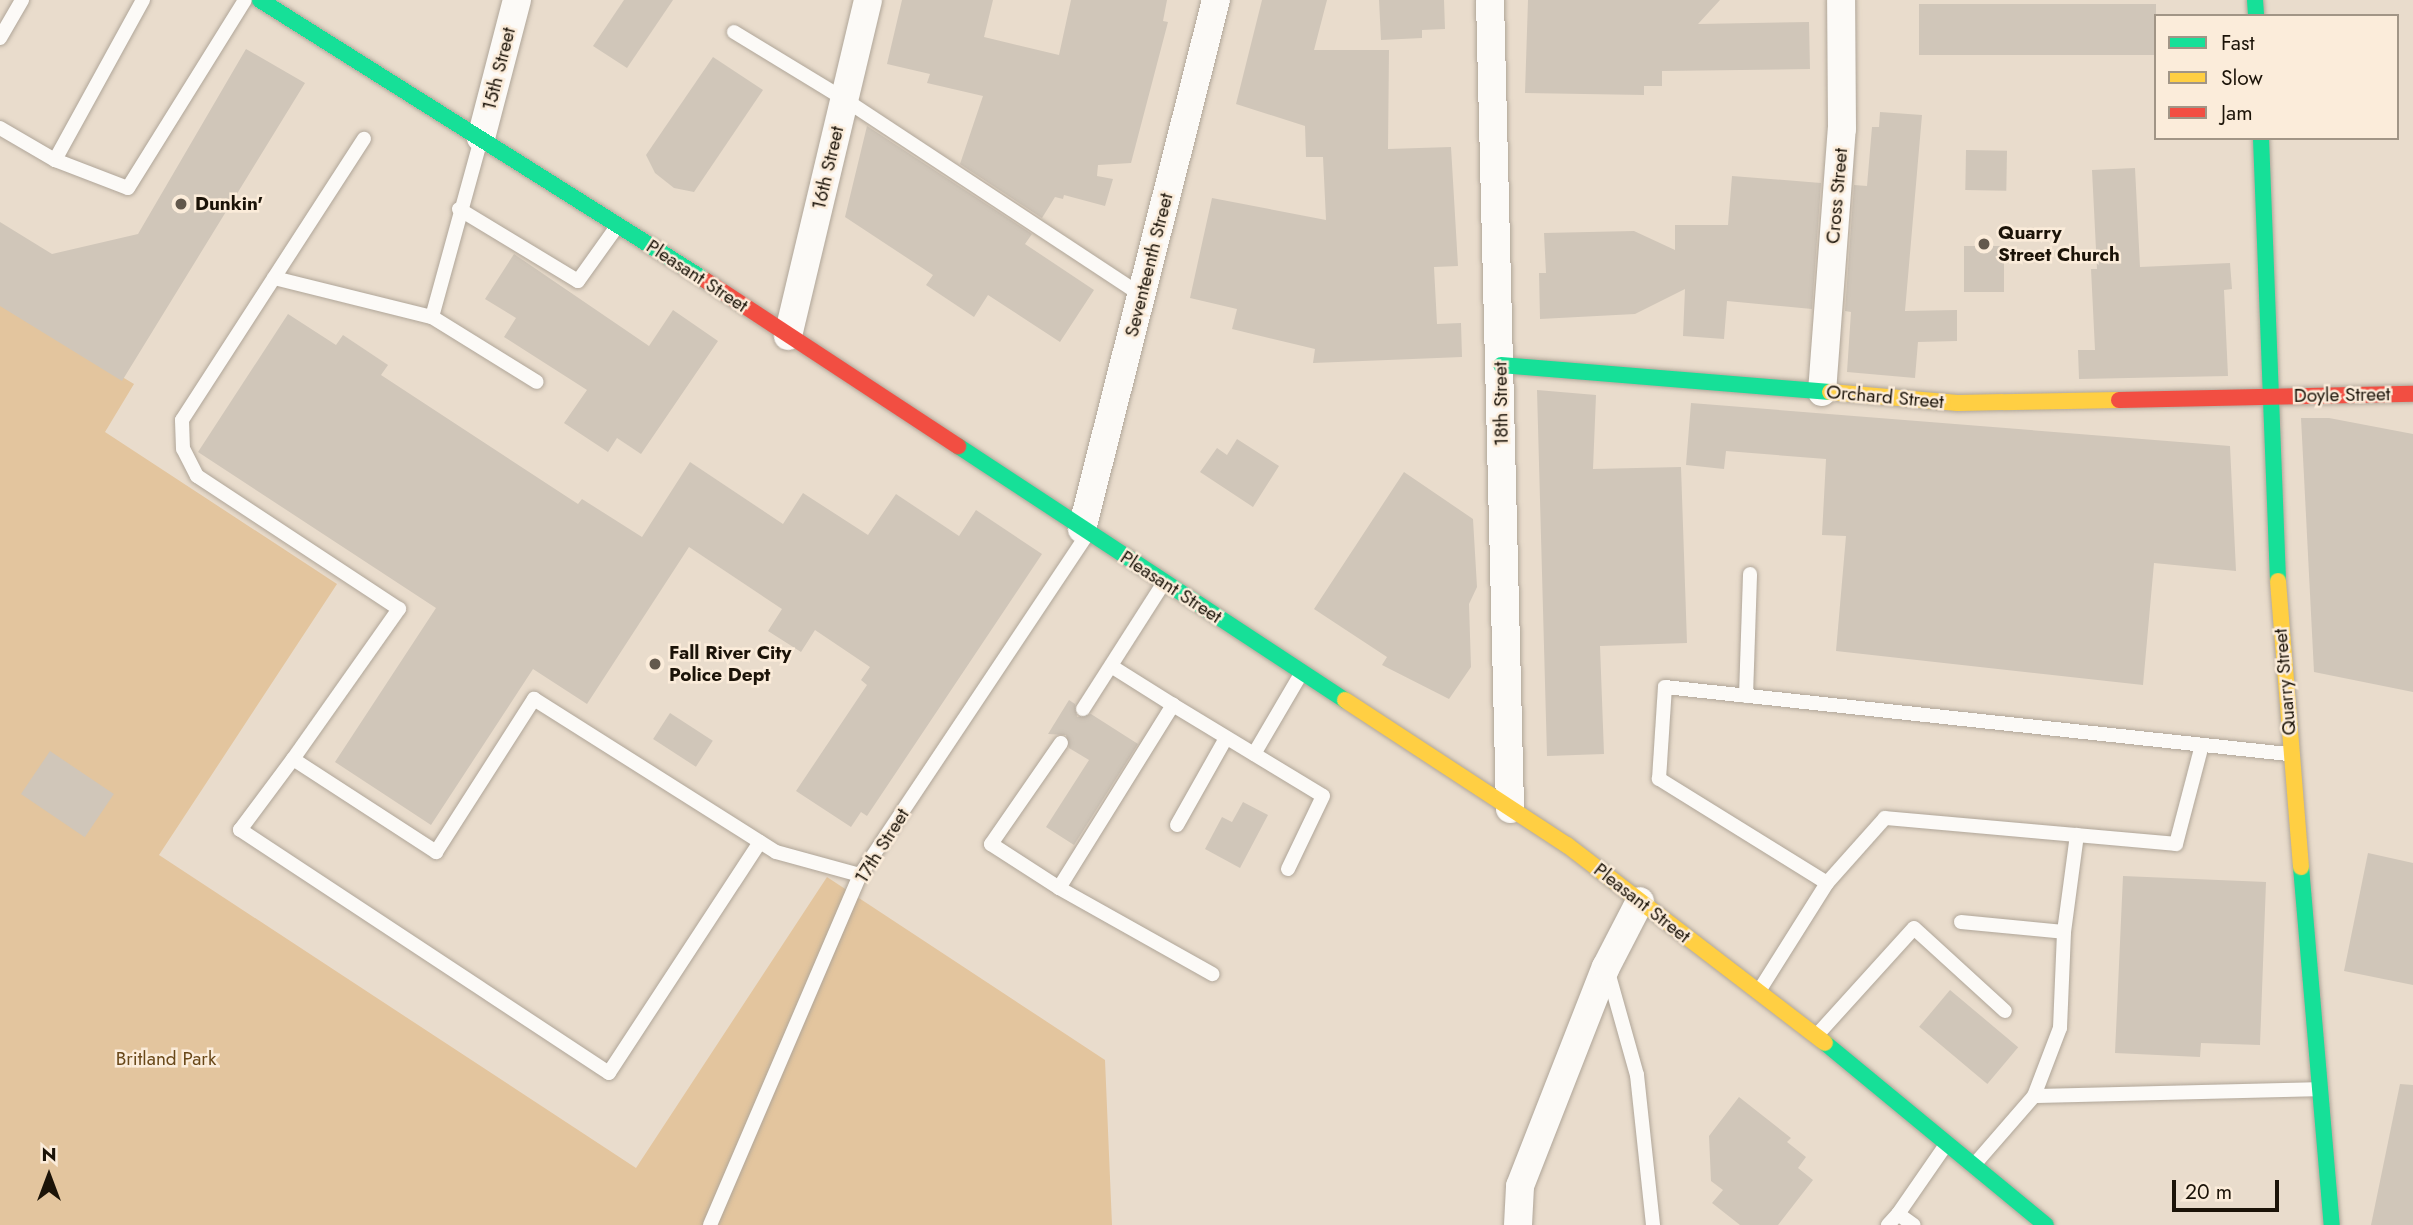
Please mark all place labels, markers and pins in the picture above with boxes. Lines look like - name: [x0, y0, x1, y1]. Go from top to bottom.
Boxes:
- place label: Dunkin': [195, 193, 263, 215]
- marker: Dunkin': [173, 196, 189, 212]
- place label: Quarry Street Church: [1998, 222, 2120, 266]
- marker: Quarry Street Church: [1976, 236, 1992, 252]
- place label: Fall River City Police Dept: [669, 642, 791, 686]
- marker: Fall River City Police Dept: [647, 656, 663, 672]

